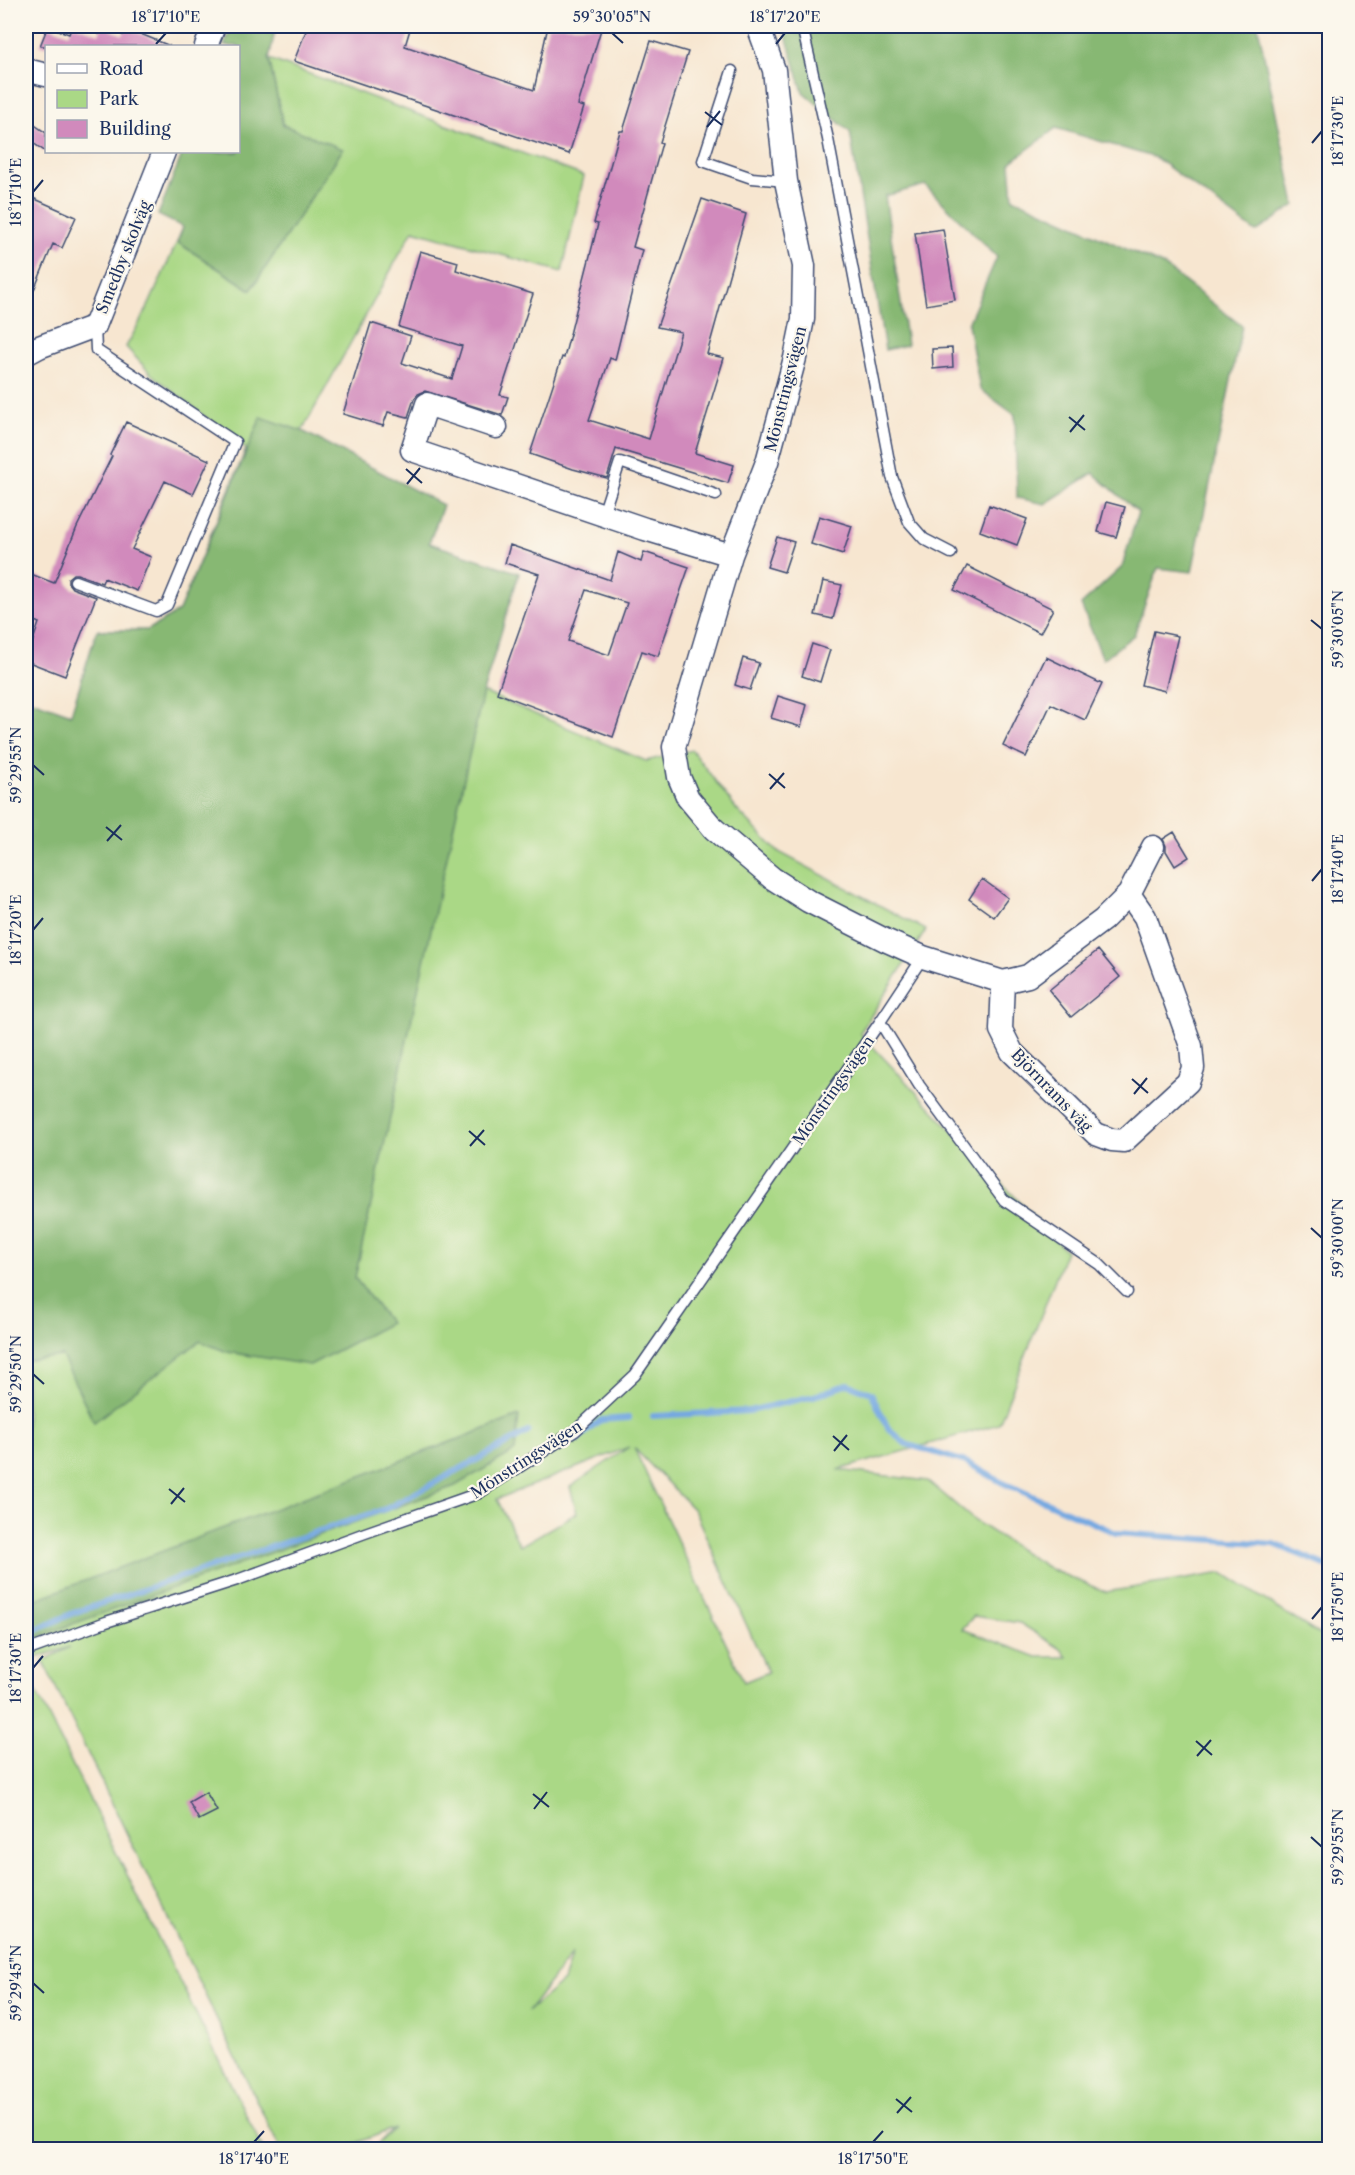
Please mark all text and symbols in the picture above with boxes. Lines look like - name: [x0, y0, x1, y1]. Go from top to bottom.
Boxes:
- text: 18°17'10"E: [132, 7, 200, 26]
- text: 59°30'05"N: [573, 7, 651, 26]
- text: 18°17'20"E: [749, 7, 821, 26]
- legend: [45, 45, 240, 153]
- text: Road: [99, 58, 144, 80]
- text: Park: [99, 88, 140, 110]
- text: 18°17'30"E: [1328, 96, 1347, 166]
- text: Building: [99, 118, 171, 140]
- text: 18°17'10"E: [6, 158, 25, 226]
- street label: Smedby skolväg: [91, 197, 155, 316]
- street label: Mönstringsvägen: [760, 324, 810, 454]
- text: 59°30'05"N: [1328, 590, 1347, 668]
- text: 59°29'55"N: [6, 727, 25, 803]
- text: 18°17'40"E: [1328, 834, 1347, 904]
- text: 18°17'20"E: [6, 894, 25, 966]
- street label: Mönstringsvägen: [788, 1031, 878, 1149]
- street label: Björnrams väg: [1007, 1044, 1097, 1136]
- text: 59°30'00"N: [1328, 1198, 1347, 1278]
- text: 59°29'50"N: [6, 1335, 25, 1413]
- street label: Mönstringsvägen: [466, 1415, 586, 1503]
- text: 18°17'50"E: [1328, 1572, 1347, 1642]
- text: 18°17'30"E: [6, 1633, 25, 1703]
- text: 59°29'55"N: [1328, 1809, 1347, 1885]
- text: 59°29'45"N: [6, 1945, 25, 2021]
- text: 18°17'40"E: [219, 2149, 289, 2168]
- text: 18°17'50"E: [838, 2149, 908, 2168]

